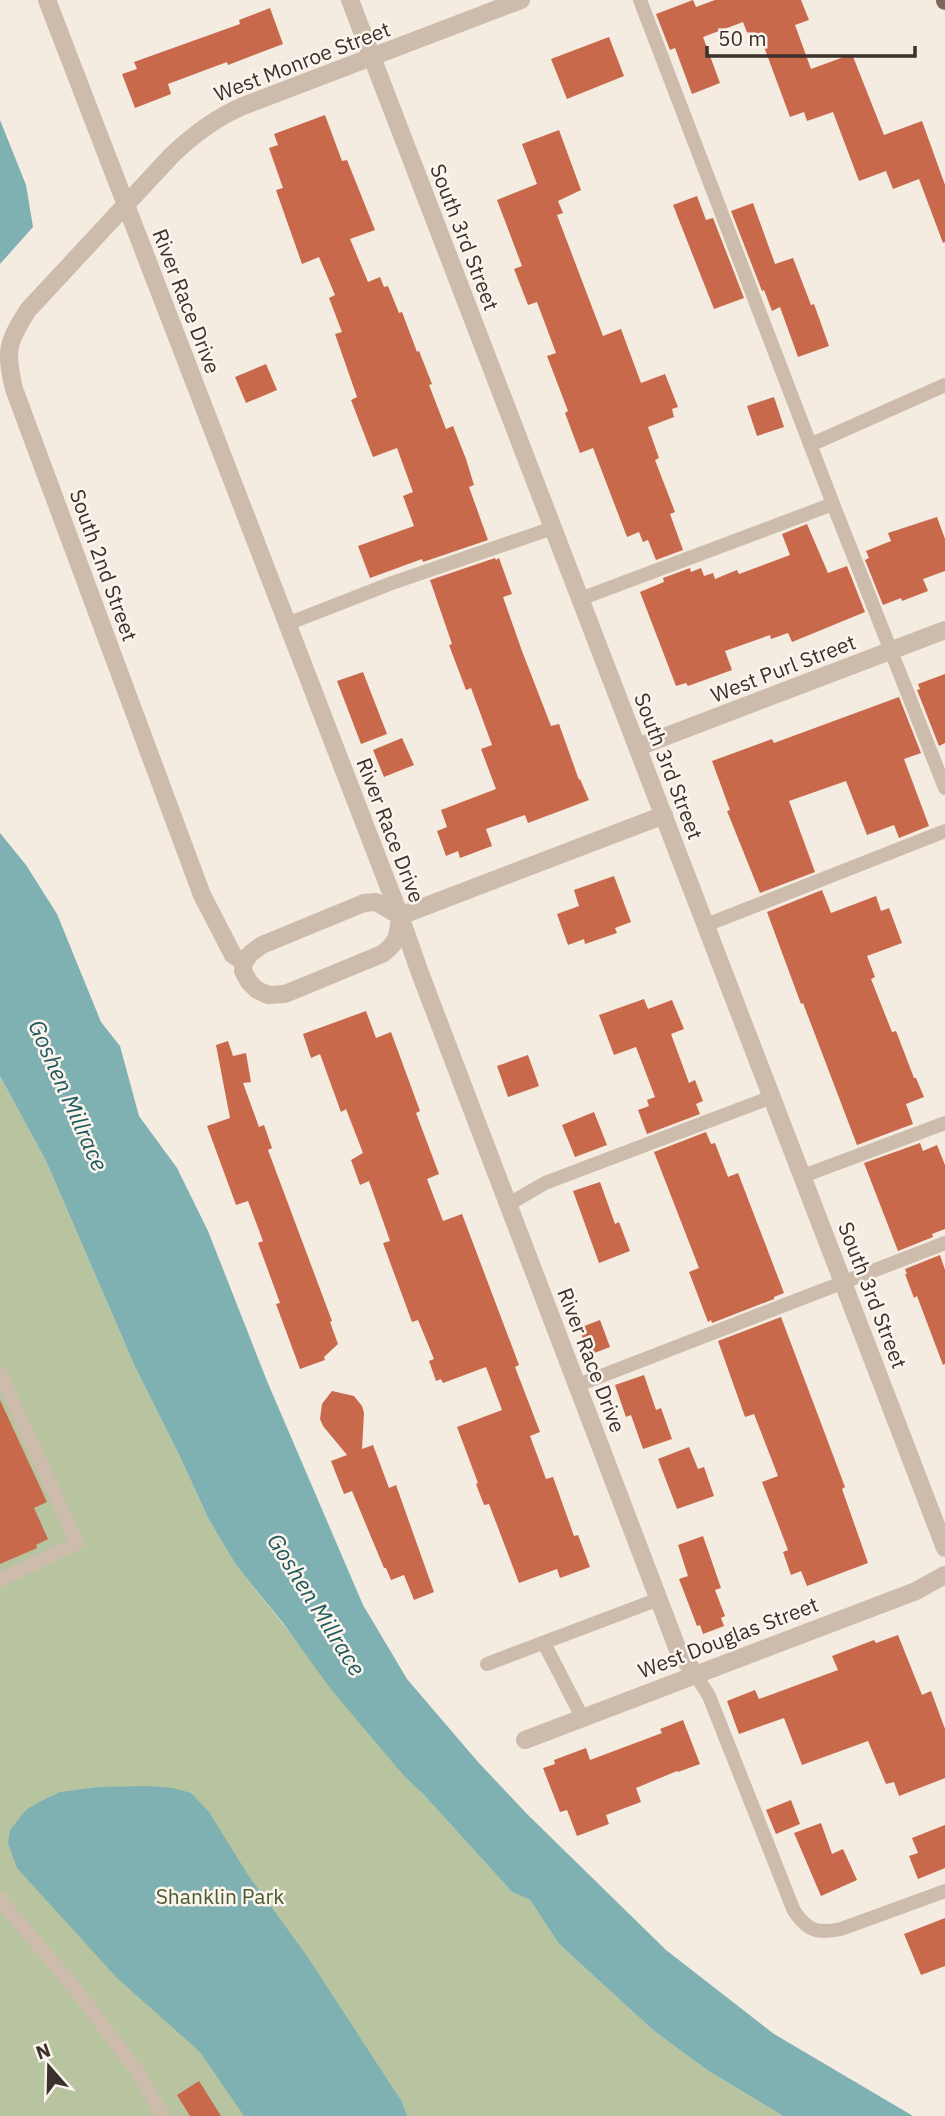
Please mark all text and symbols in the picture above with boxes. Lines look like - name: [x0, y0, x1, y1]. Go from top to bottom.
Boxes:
- scale bar: [707, 14, 915, 58]
- street label: West Monroe Street: [210, 15, 394, 107]
- text: 50 m: [718, 24, 767, 52]
- street label: South 3rd Street: [424, 160, 506, 314]
- street label: River Race Drive: [146, 224, 228, 378]
- street label: South 2nd Street: [64, 485, 144, 645]
- street label: West Purl Street: [707, 628, 859, 708]
- street label: South 3rd Street: [628, 689, 710, 843]
- street label: River Race Drive: [350, 753, 432, 907]
- water label: Goshen Millrace: [22, 1015, 116, 1175]
- street label: South 3rd Street: [832, 1218, 914, 1372]
- street label: River Race Drive: [551, 1283, 633, 1437]
- water label: Goshen Millrace: [261, 1527, 373, 1681]
- street label: West Douglas Street: [634, 1590, 822, 1684]
- park label: Shanklin Park: [156, 1882, 284, 1910]
- north arrow: [14, 2032, 84, 2102]
- text: N: [33, 2037, 54, 2065]

